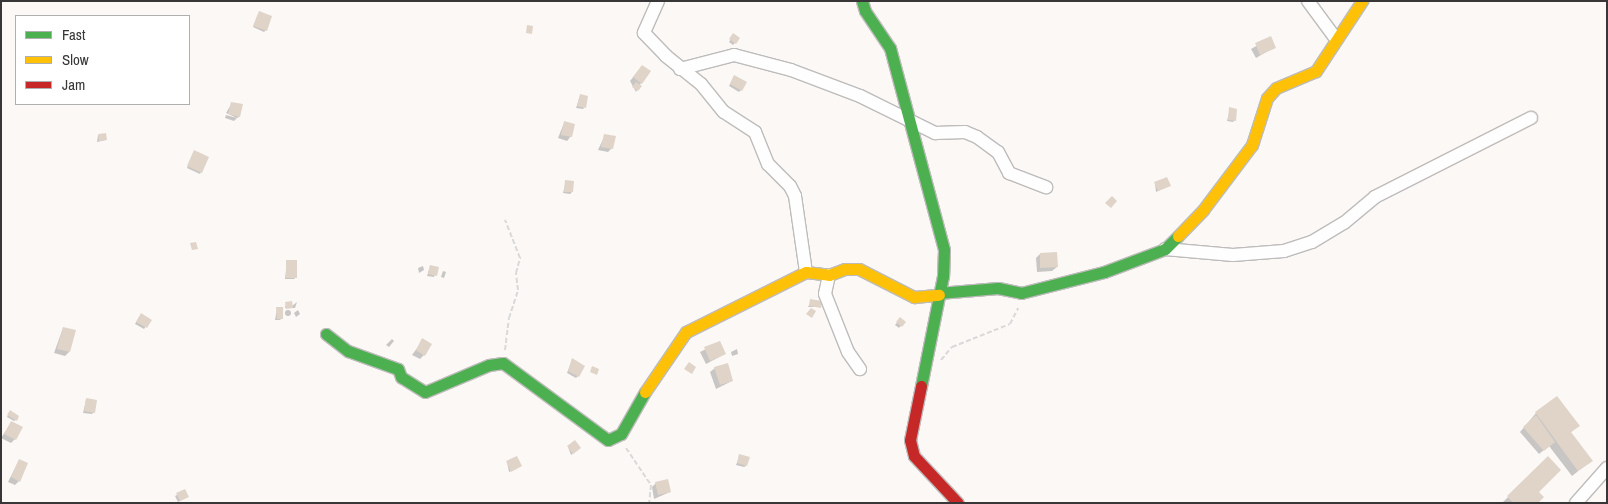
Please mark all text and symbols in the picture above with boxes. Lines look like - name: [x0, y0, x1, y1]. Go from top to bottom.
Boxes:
- legend: [15, 15, 190, 105]
- text: Fast: [62, 24, 85, 45]
- text: Slow: [62, 49, 89, 70]
- text: Jam: [62, 74, 85, 95]

